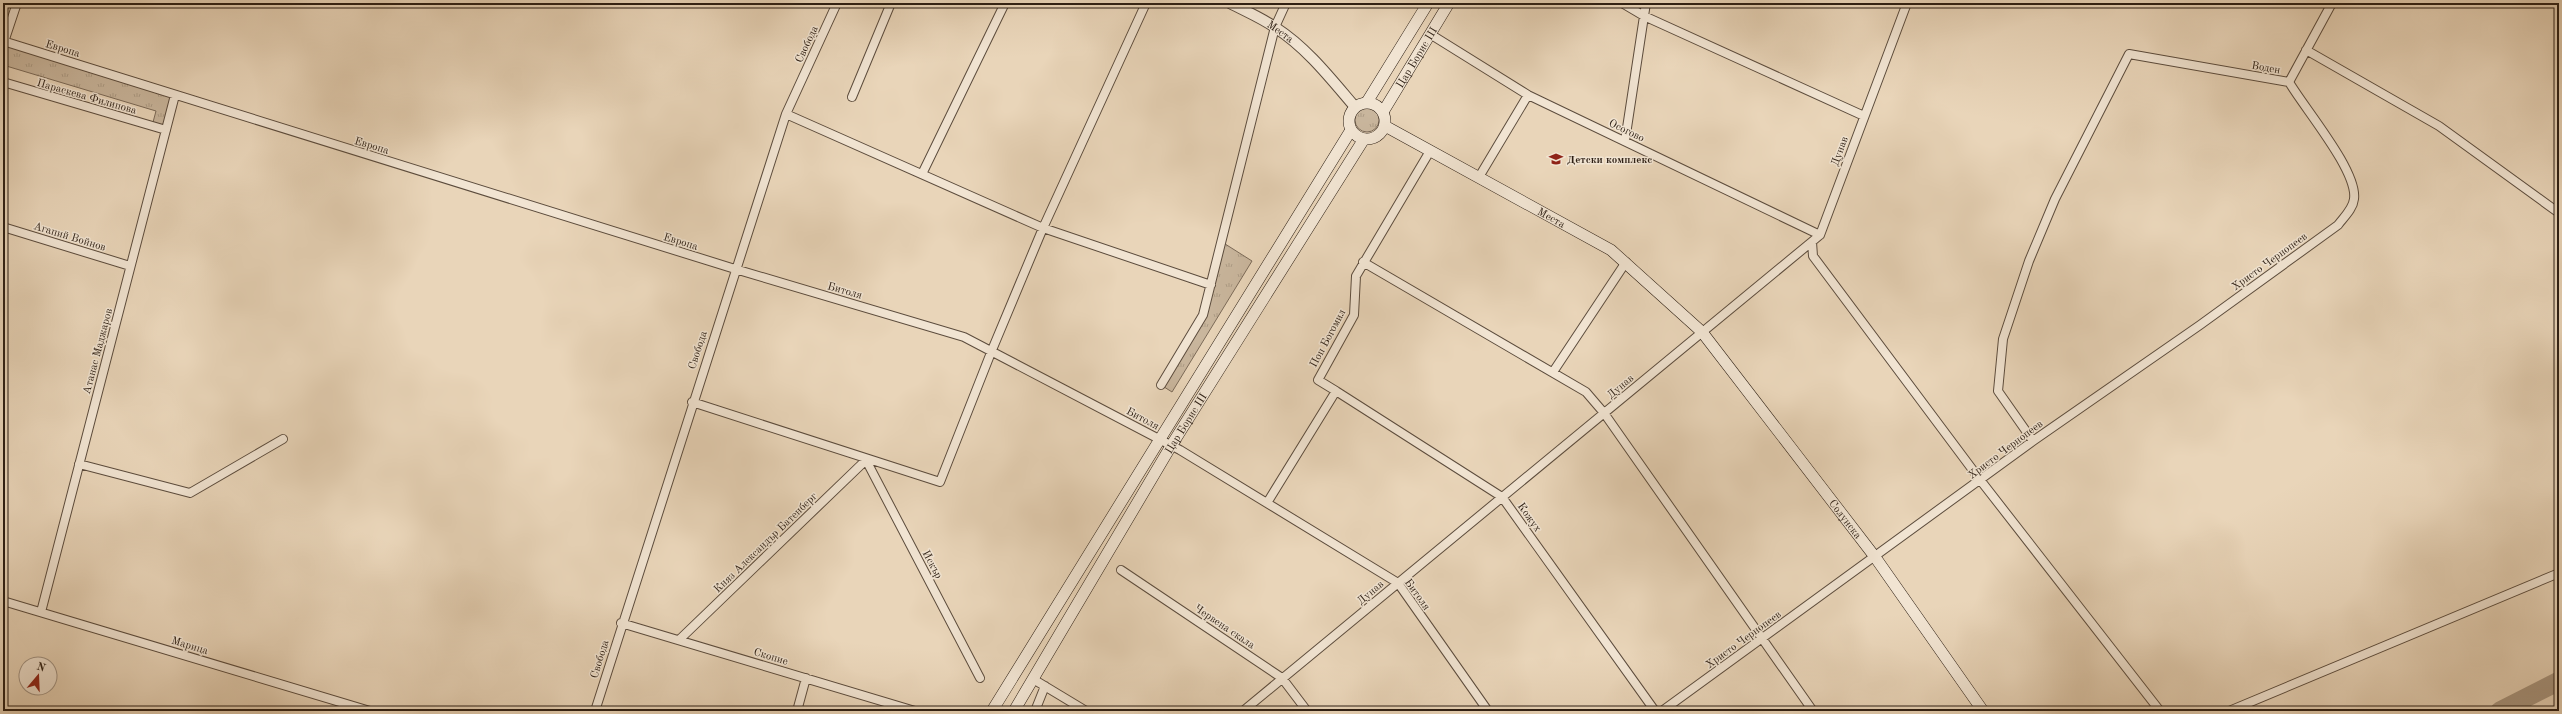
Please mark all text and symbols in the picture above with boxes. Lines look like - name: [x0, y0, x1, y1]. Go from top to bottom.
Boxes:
- street label: Места: [1264, 20, 1295, 46]
- street label: Свобода: [794, 24, 821, 65]
- street label: Цар Борис III: [1395, 26, 1440, 90]
- street label: Европа: [44, 39, 82, 60]
- street label: Воден: [2250, 61, 2281, 76]
- street label: Параскева Филипова: [35, 78, 138, 117]
- street label: Осогово: [1607, 118, 1646, 145]
- street label: Дунав: [1830, 135, 1851, 168]
- street label: Европа: [353, 136, 391, 157]
- school or university icon: Детски комплекс: [1548, 151, 1564, 167]
- place label: Детски комплекс: [1567, 155, 1652, 166]
- street label: Места: [1535, 207, 1567, 231]
- street label: Агапий Войнов: [32, 221, 107, 254]
- street label: Христо Чернопеев: [2230, 231, 2310, 293]
- street label: Европа: [662, 232, 700, 253]
- street label: Битоля: [826, 281, 863, 302]
- street label: Атанас Маджаров: [82, 307, 115, 395]
- street label: Поп Богомил: [1308, 307, 1348, 370]
- street label: Свобода: [687, 329, 710, 371]
- street label: Дунав: [1606, 373, 1636, 401]
- street label: Цар Борис III: [1164, 392, 1210, 456]
- street label: Битоля: [1124, 406, 1161, 433]
- street label: Христо Чернопеев: [1967, 419, 2045, 482]
- street label: Княз Александър Батенберг: [712, 491, 820, 595]
- street label: Солунска: [1826, 498, 1863, 542]
- street label: Кожух: [1515, 501, 1543, 535]
- street label: Искър: [920, 549, 944, 581]
- street label: Битоля: [1402, 577, 1432, 613]
- street label: Дунав: [1356, 579, 1386, 607]
- street label: Червена скала: [1192, 603, 1257, 652]
- street label: Христо Чернопеев: [1704, 609, 1784, 671]
- street label: Марица: [170, 636, 210, 657]
- street label: Свобода: [589, 638, 612, 680]
- street label: Скопие: [752, 647, 789, 668]
- north arrow: [18, 656, 58, 696]
- text: N: [35, 661, 47, 675]

